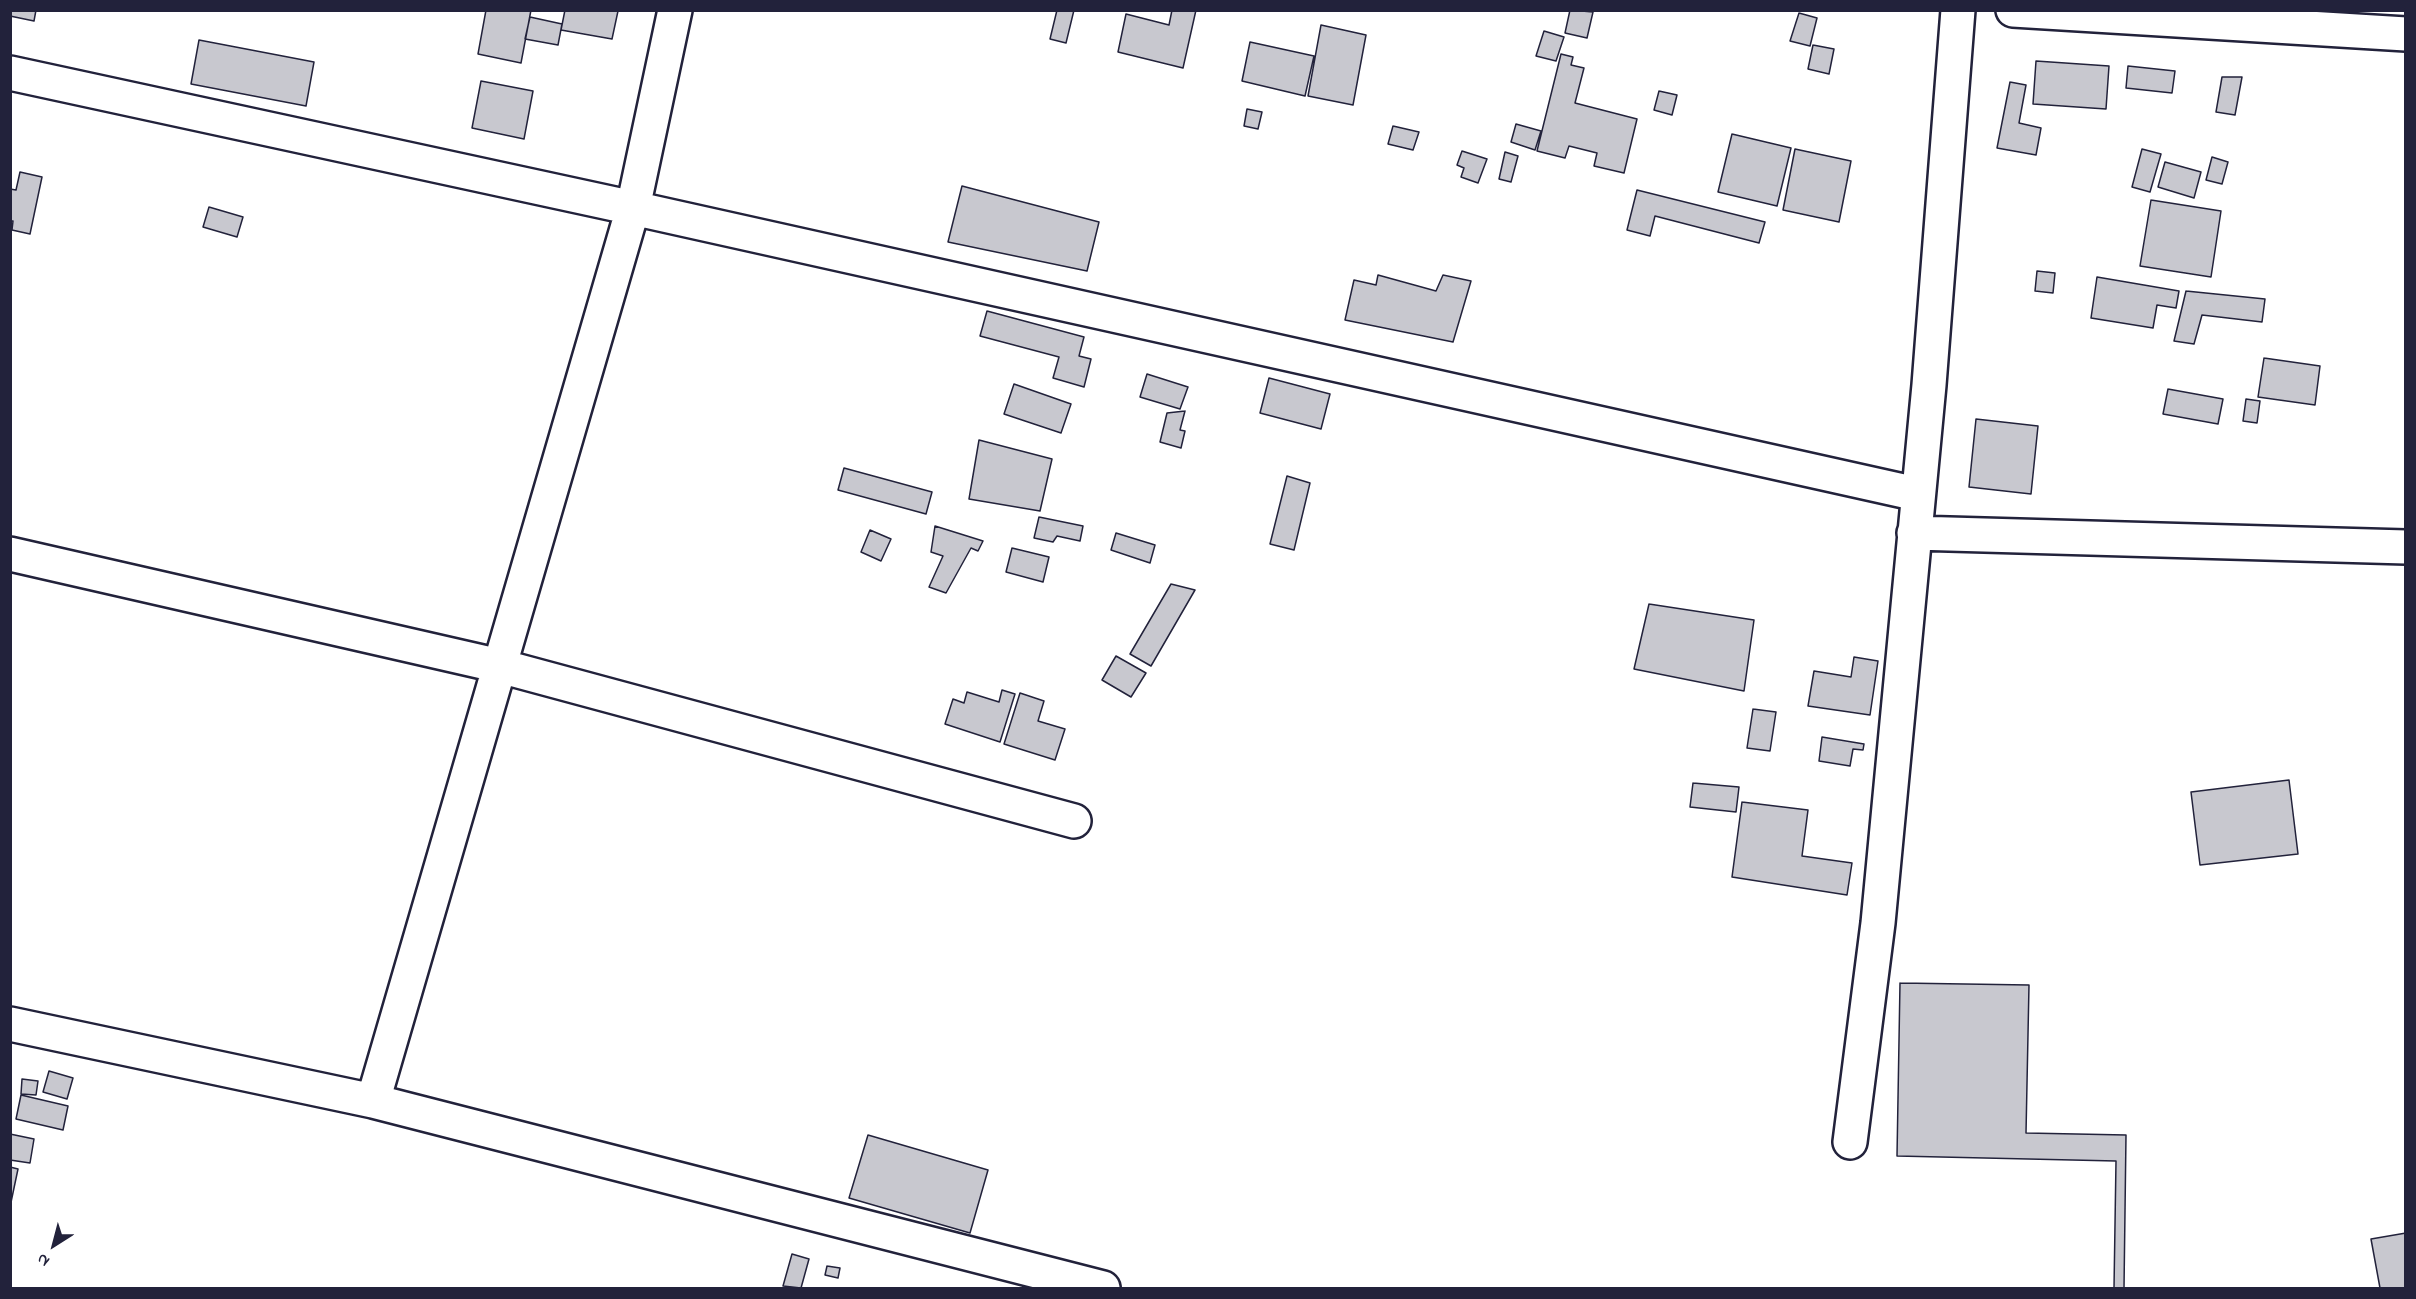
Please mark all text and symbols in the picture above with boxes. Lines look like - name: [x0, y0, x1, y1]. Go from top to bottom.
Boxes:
- north arrow: [24, 1215, 84, 1275]
- text: N: [32, 1247, 55, 1272]

